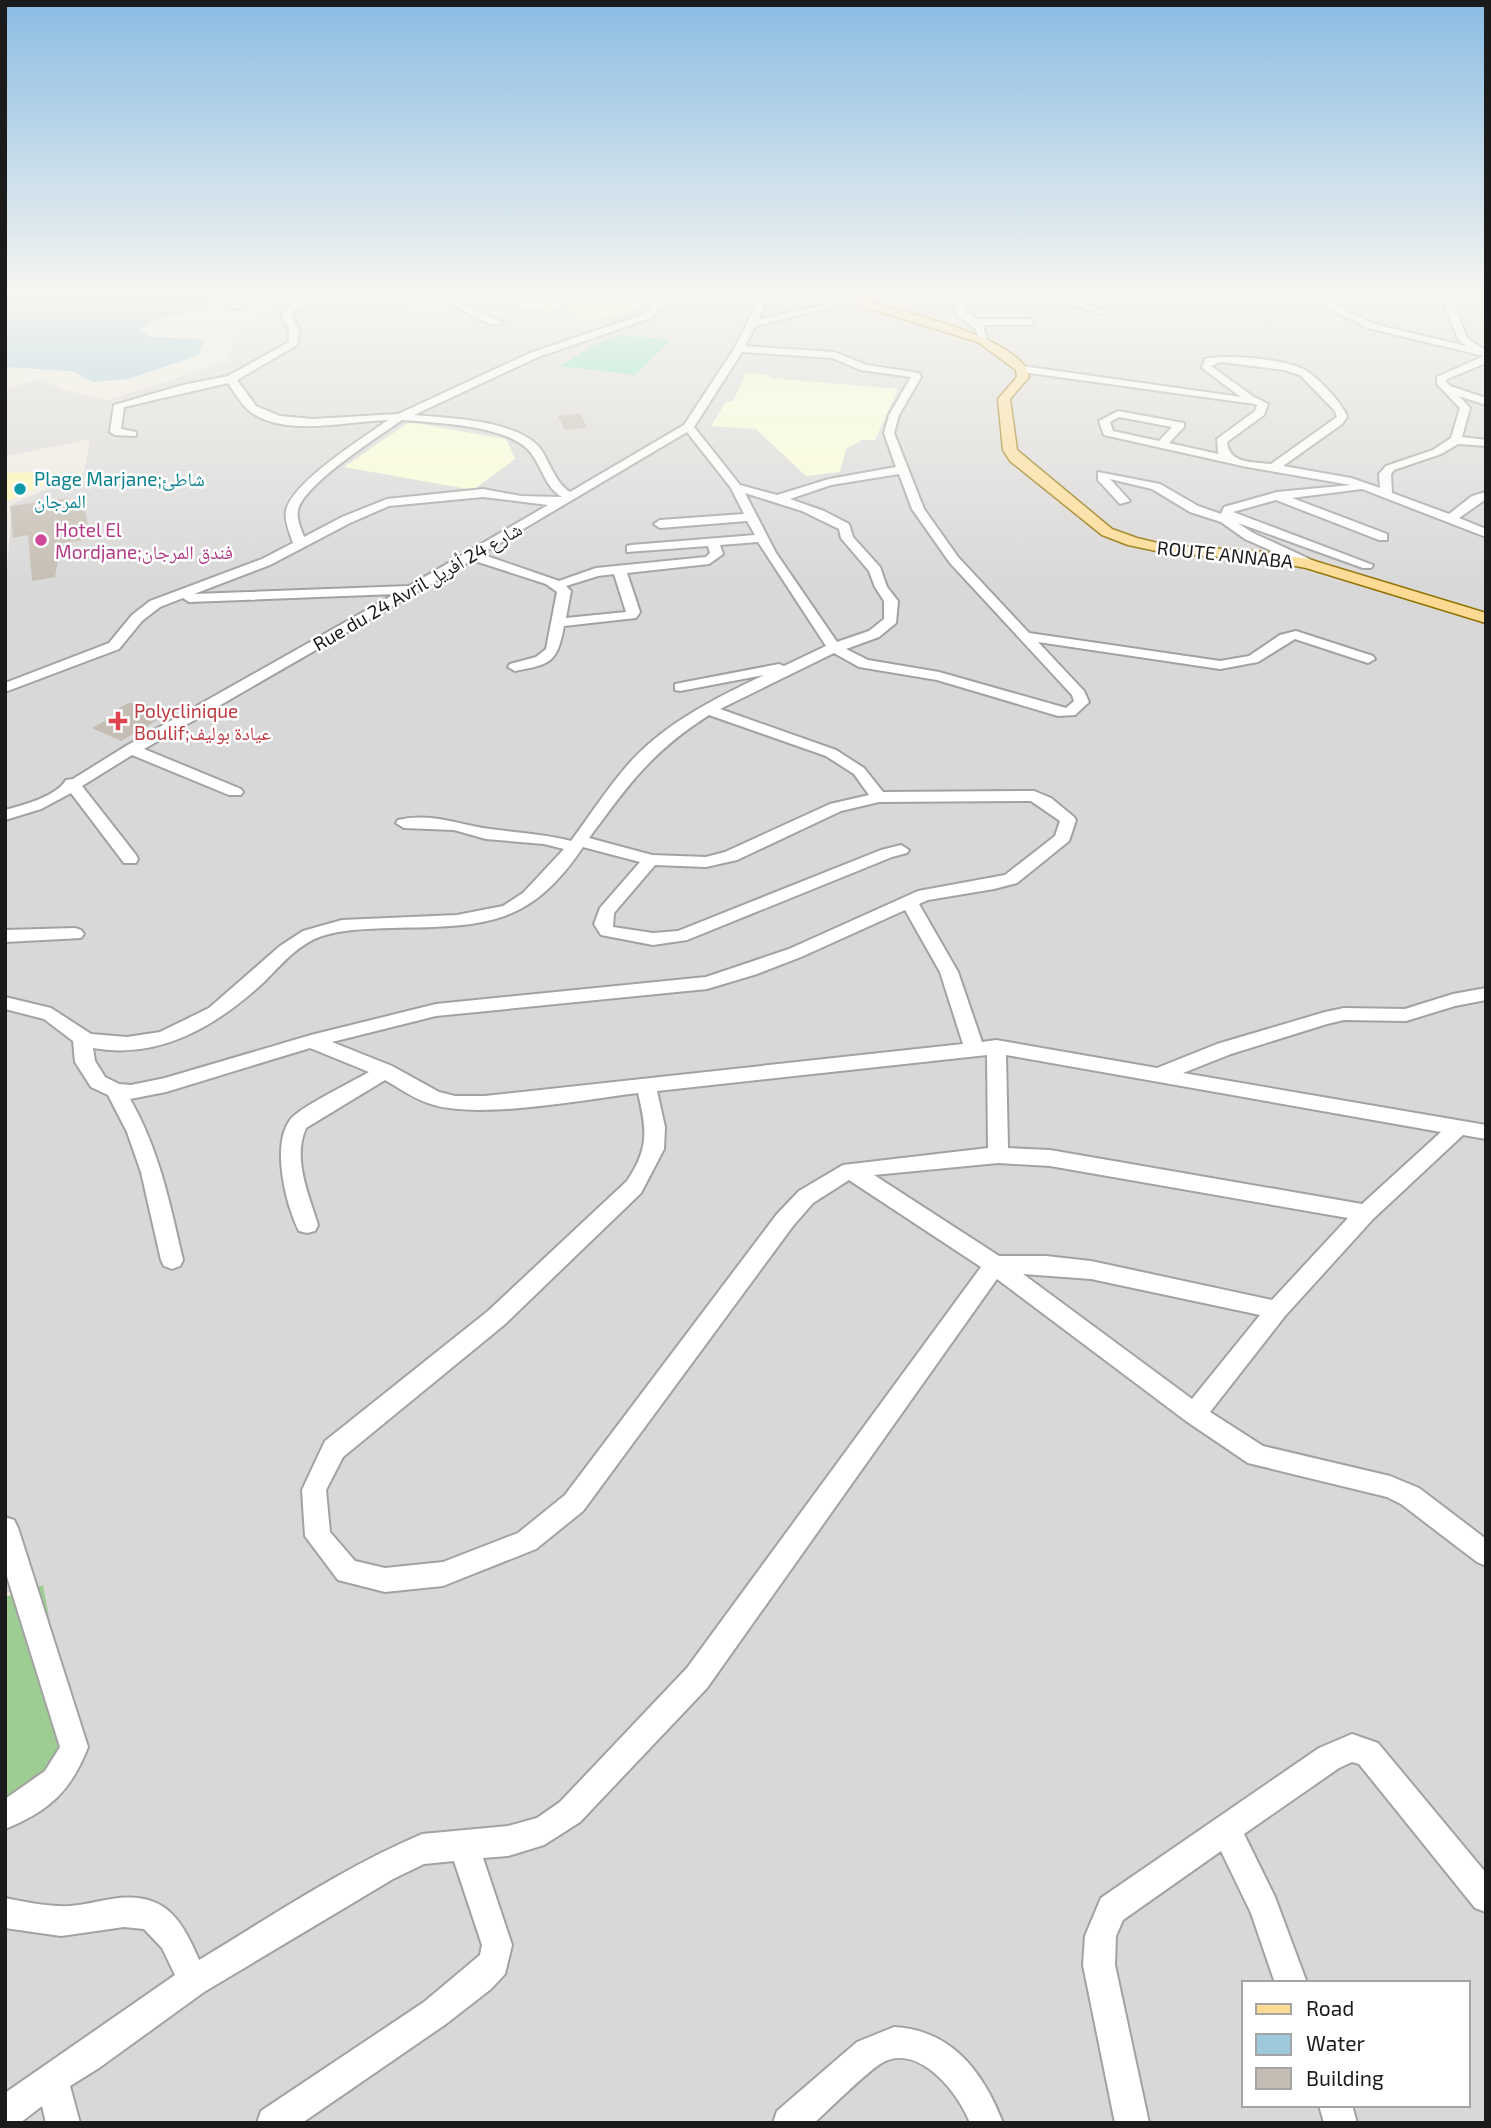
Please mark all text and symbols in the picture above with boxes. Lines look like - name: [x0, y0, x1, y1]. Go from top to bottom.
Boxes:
- place label: Plage Marjane;شاطئ المرجان: [34, 467, 205, 513]
- marker: Plage Marjane;شاطئ المرجان: [12, 481, 28, 497]
- street label: Rue du 24 Avril شارع 24 أفريل: [309, 517, 526, 656]
- place label: Hotel El Mordjane;فندق المرجان: [55, 518, 233, 564]
- marker: Hotel El Mordjane;فندق المرجان: [33, 532, 49, 548]
- street label: ROUTE ANNABA: [1156, 535, 1294, 573]
- place label: Polyclinique Boulif;عيادة بوليف: [134, 699, 271, 745]
- marker: Polyclinique Boulif;عيادة بوليف: [108, 711, 128, 731]
- legend: [1242, 1981, 1470, 2107]
- text: Road: [1306, 1995, 1354, 2020]
- text: Water: [1306, 2030, 1365, 2055]
- text: Building: [1306, 2065, 1384, 2090]

